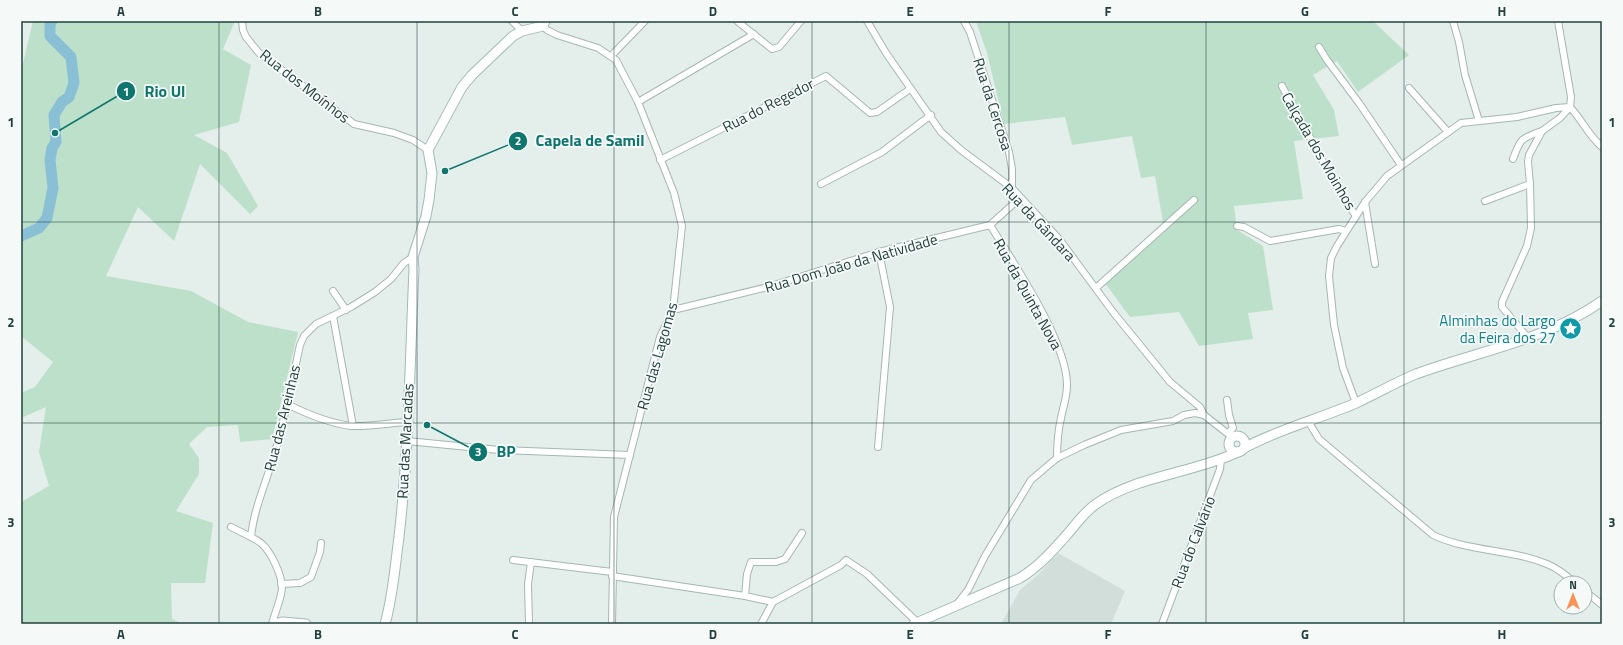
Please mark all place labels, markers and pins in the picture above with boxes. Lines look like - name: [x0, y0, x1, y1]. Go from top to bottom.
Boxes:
- callout: Rio Ul: [116, 77, 193, 105]
- callout: Capela de Samil: [508, 127, 653, 155]
- place label: Alminhas do Largo da Feira dos 27: [1439, 309, 1556, 349]
- place icon: Alminhas do Largo da Feira dos 27: [1558, 316, 1584, 342]
- callout: BP: [468, 438, 523, 466]

